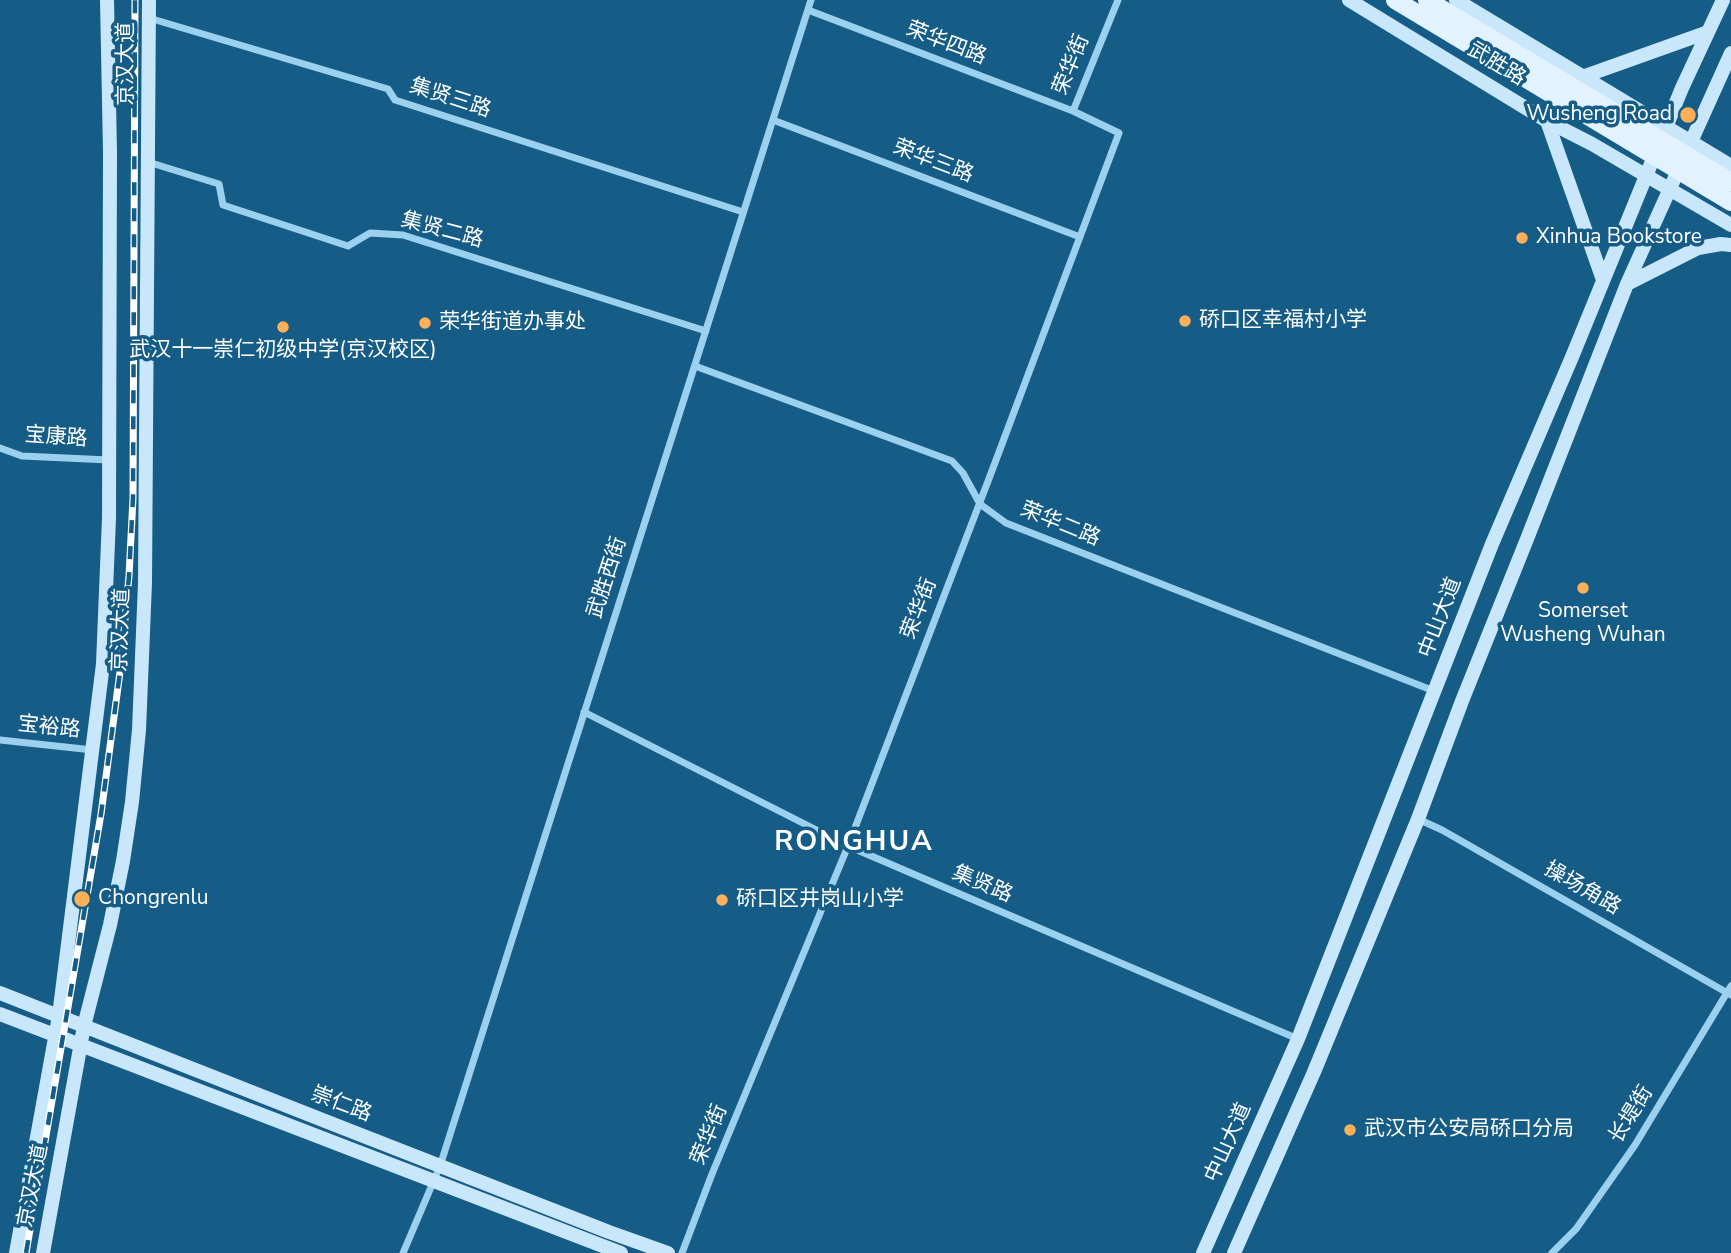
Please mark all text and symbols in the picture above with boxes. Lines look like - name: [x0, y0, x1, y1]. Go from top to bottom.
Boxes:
- street label: 荣华四路: [902, 17, 990, 71]
- street label: 京汉大道: [114, 22, 140, 106]
- street label: 荣华街: [1049, 31, 1095, 99]
- street label: 武胜路: [1463, 38, 1529, 92]
- street label: 集贤三路: [406, 74, 494, 124]
- place label: Wusheng Road: [1526, 102, 1672, 128]
- marker: Wusheng Road: [1678, 105, 1698, 125]
- street label: 荣华三路: [889, 135, 977, 189]
- street label: 集贤二路: [398, 208, 486, 254]
- place label: Xinhua Bookstore: [1536, 225, 1702, 251]
- marker: Xinhua Bookstore: [1514, 230, 1530, 246]
- place label: 硚口区幸福村小学: [1199, 308, 1367, 334]
- place label: 荣华街道办事处: [439, 310, 586, 336]
- marker: 硚口区幸福村小学: [1177, 313, 1193, 329]
- marker: 荣华街道办事处: [417, 315, 433, 331]
- marker: 武汉十一崇仁初级中学(京汉校区): [275, 319, 291, 335]
- place label: 武汉十一崇仁初级中学(京汉校区): [129, 338, 437, 364]
- street label: 宝康路: [24, 423, 88, 453]
- street label: 荣华二路: [1016, 498, 1104, 552]
- street label: 武胜西街: [583, 534, 633, 622]
- street label: 中山大道: [1414, 574, 1468, 662]
- street label: 荣华街: [897, 575, 943, 643]
- marker: Somerset Wusheng Wuhan: [1575, 580, 1591, 596]
- street label: 京汉大道: [108, 588, 136, 672]
- place label: Somerset Wusheng Wuhan: [1500, 599, 1666, 649]
- street label: 宝裕路: [16, 712, 82, 744]
- district label: RONGHUA: [775, 826, 933, 860]
- street label: 操场角路: [1539, 857, 1625, 921]
- street label: 集贤路: [948, 861, 1016, 909]
- place label: Chongrenlu: [98, 886, 208, 912]
- place label: 硚口区井岗山小学: [736, 887, 904, 913]
- marker: Chongrenlu: [72, 889, 92, 909]
- marker: 硚口区井岗山小学: [714, 892, 730, 908]
- street label: 崇仁路: [307, 1082, 375, 1128]
- street label: 长堤街: [1605, 1082, 1659, 1148]
- street label: 中山大道: [1200, 1100, 1258, 1186]
- street label: 荣华街: [687, 1101, 733, 1169]
- place label: 武汉市公安局硚口分局: [1364, 1117, 1574, 1143]
- marker: 武汉市公安局硚口分局: [1342, 1122, 1358, 1138]
- street label: 京汉大道: [14, 1142, 54, 1230]

